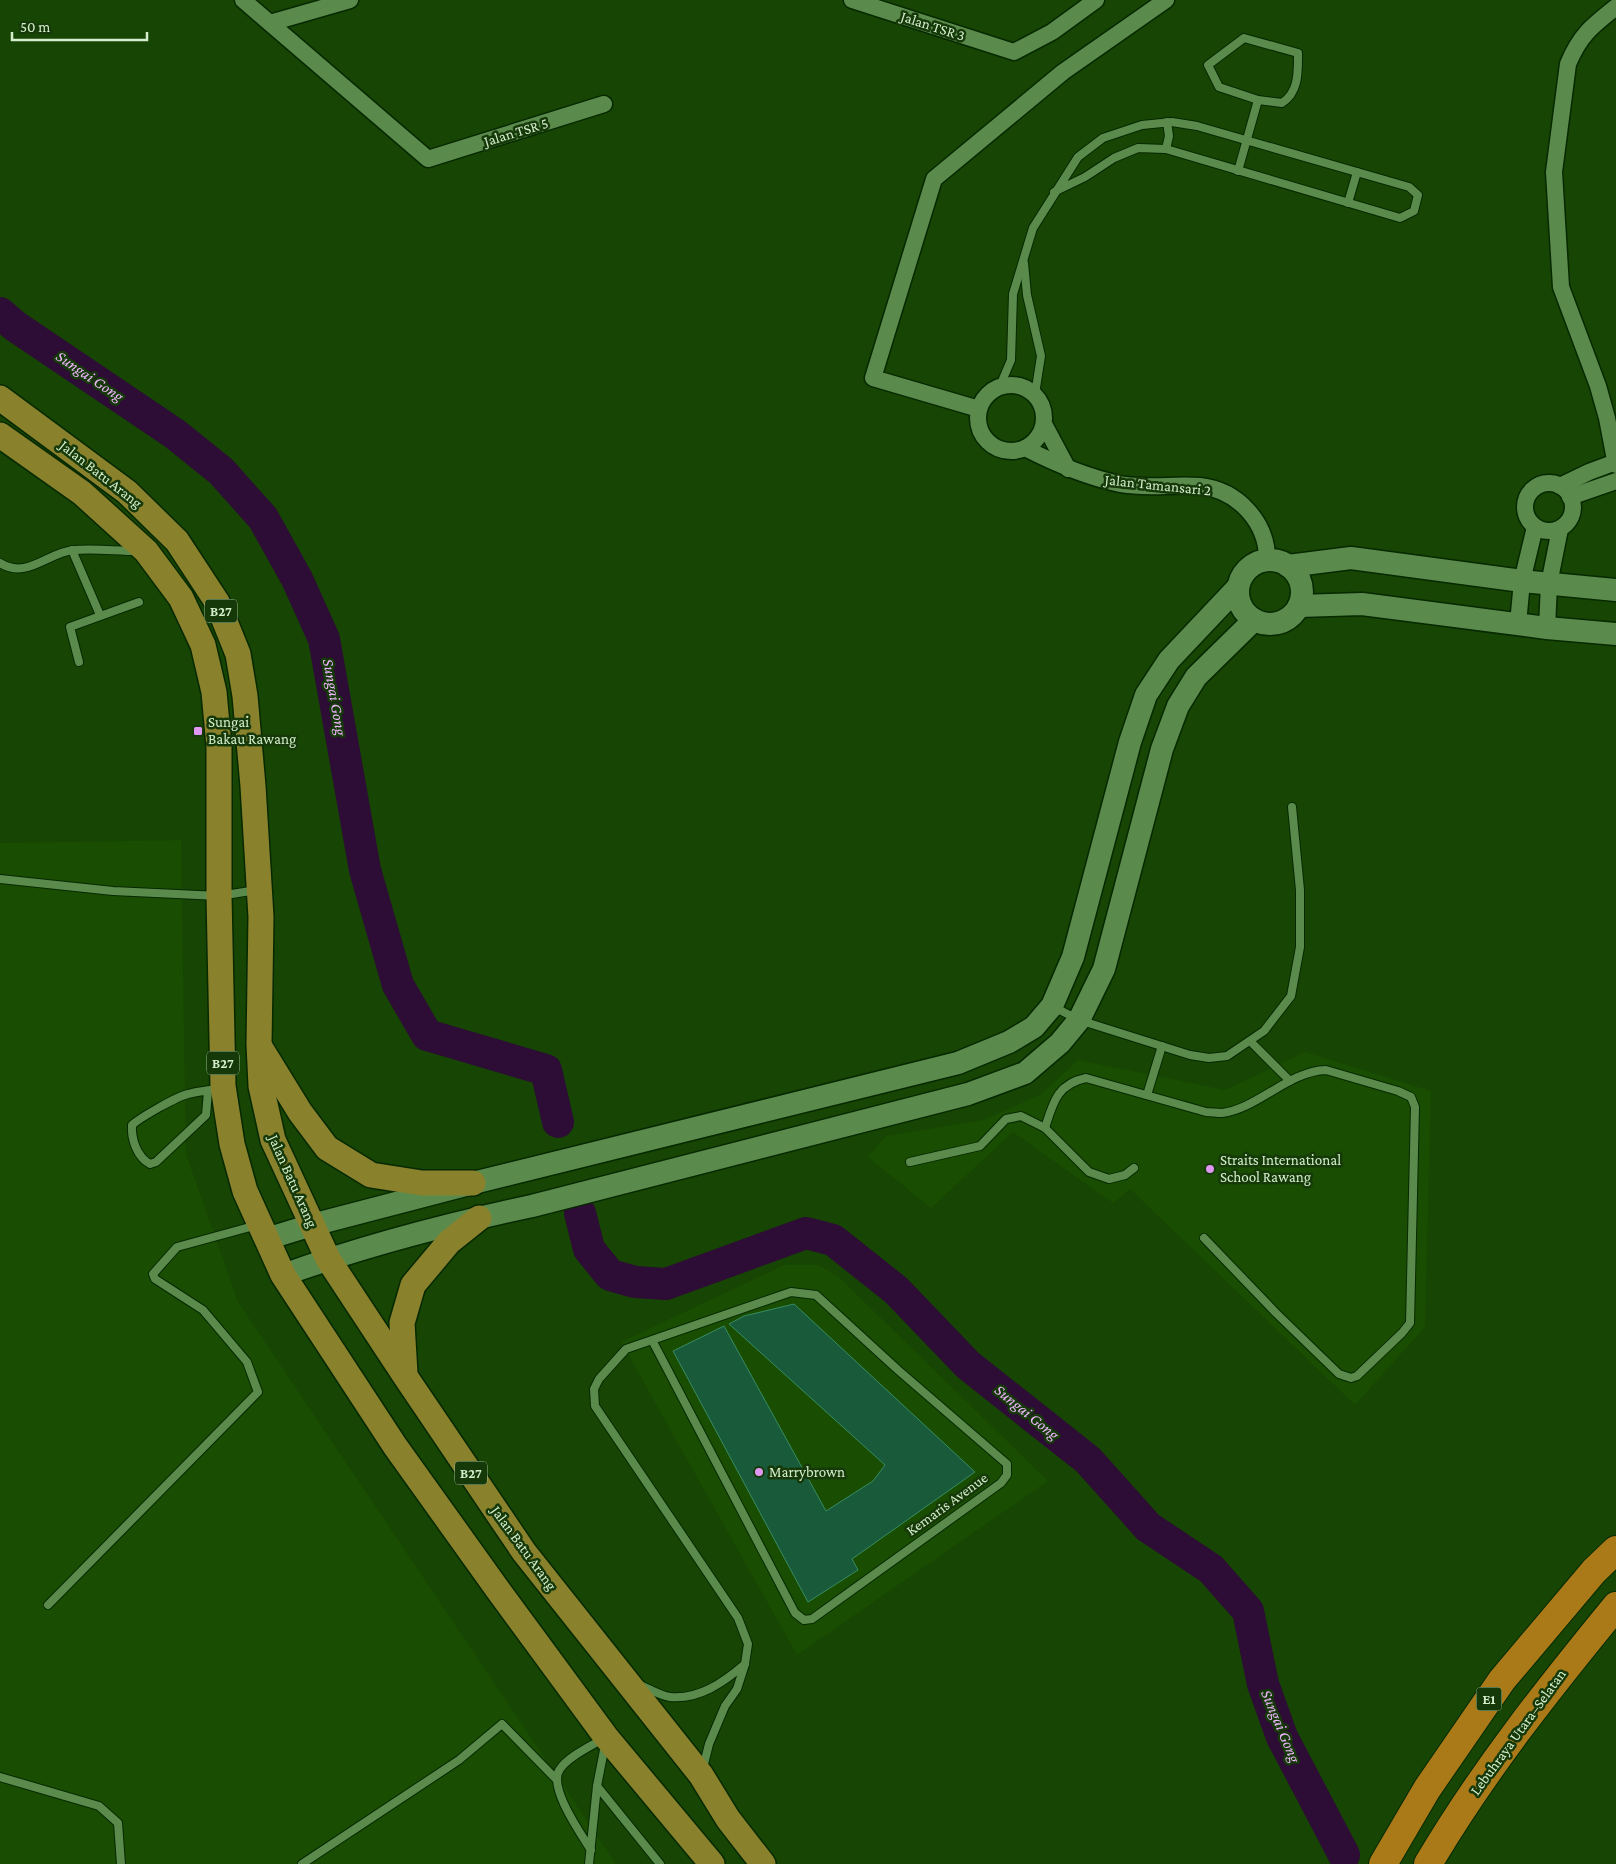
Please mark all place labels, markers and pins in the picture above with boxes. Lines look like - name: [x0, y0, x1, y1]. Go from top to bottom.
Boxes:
- place label: Sungai Bakau Rawang: [208, 714, 296, 748]
- marker: Sungai Bakau Rawang: [192, 725, 204, 737]
- place label: Straits International School Rawang: [1220, 1152, 1341, 1186]
- marker: Straits International School Rawang: [1204, 1163, 1216, 1175]
- place label: Marrybrown: [769, 1464, 845, 1481]
- marker: Marrybrown: [753, 1466, 765, 1478]

